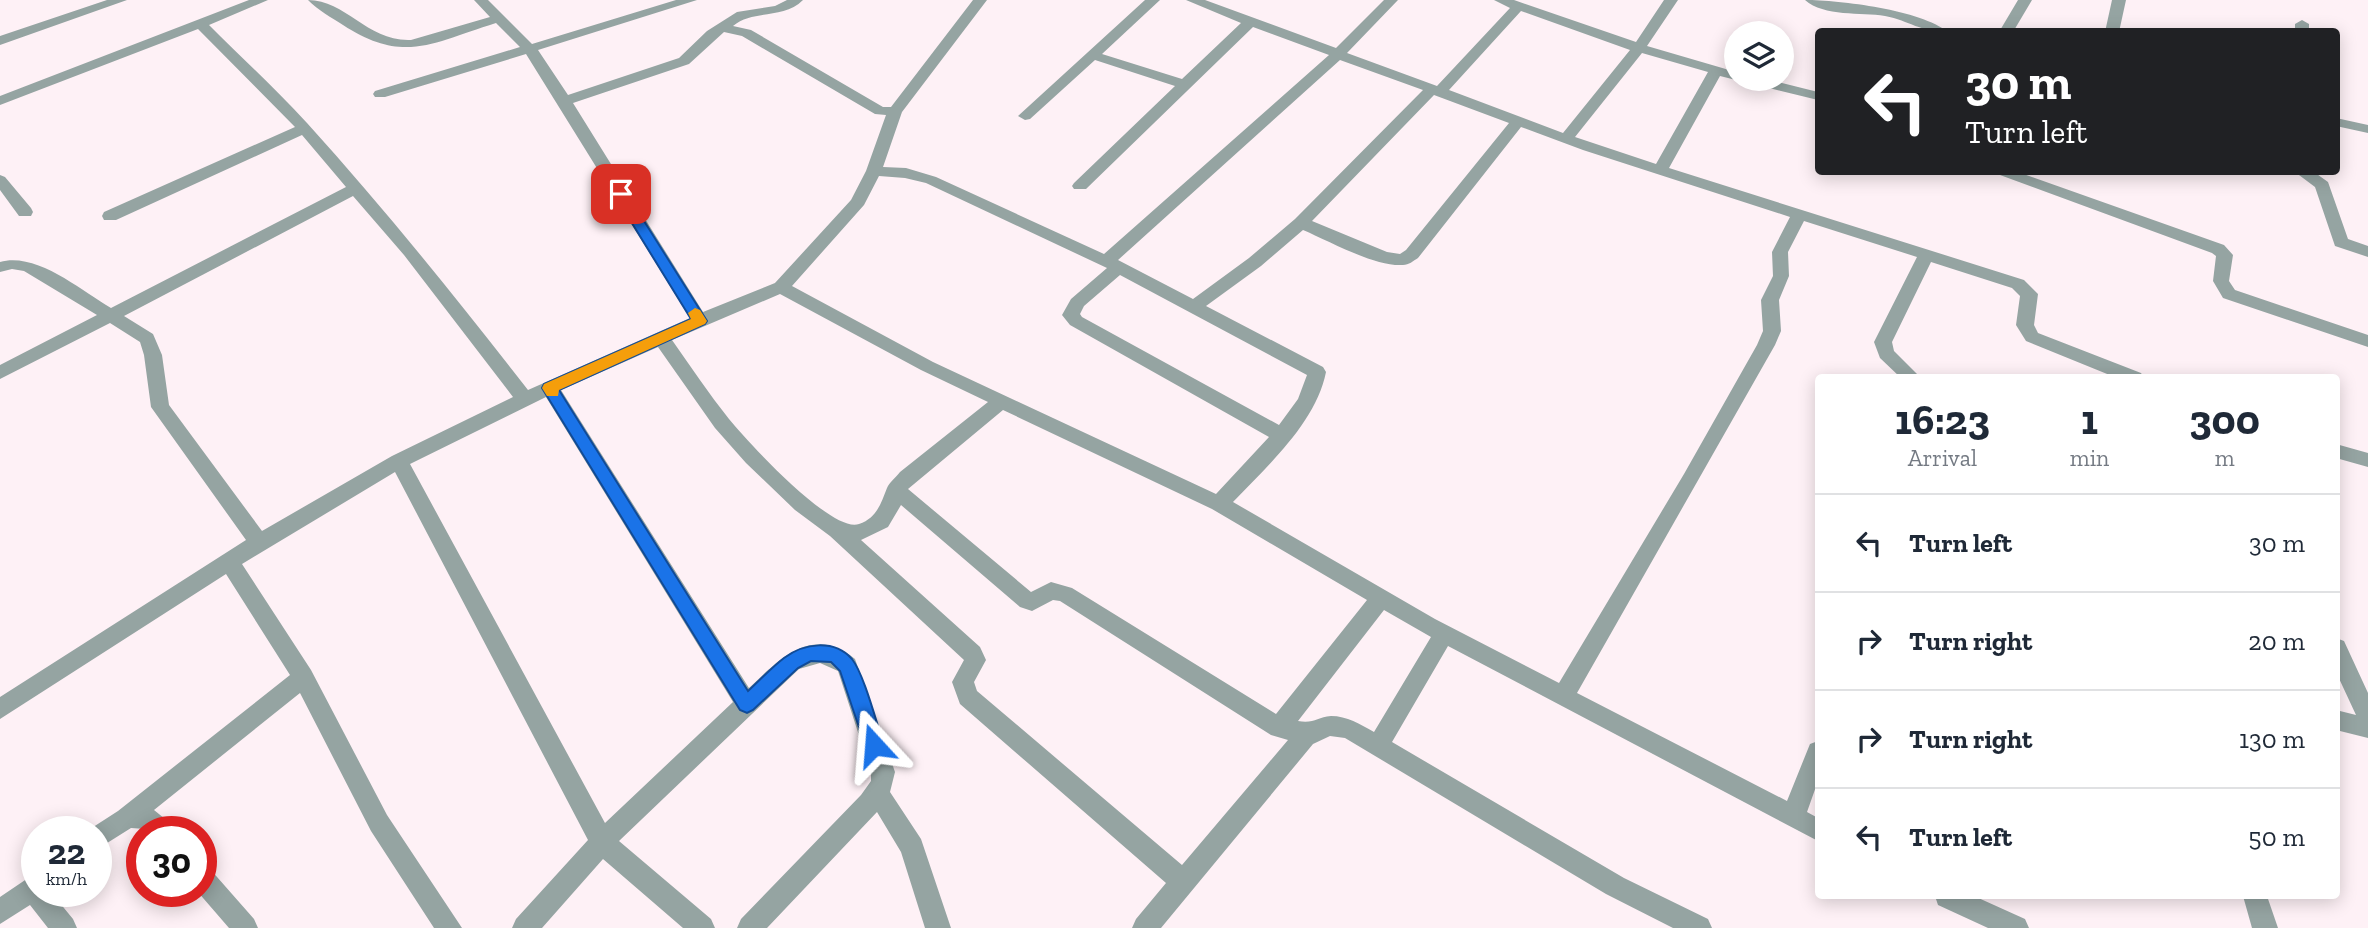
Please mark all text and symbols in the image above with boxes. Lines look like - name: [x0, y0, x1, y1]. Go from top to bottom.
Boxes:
- map controls: [1724, 21, 1794, 91]
- button: layers: [1724, 21, 1794, 91]
- text: 30 m: [1965, 53, 2071, 112]
- icon: left: [1850, 56, 1941, 147]
- text: Turn left: [1965, 113, 2087, 151]
- pin: [591, 164, 651, 224]
- icon: arrive: [602, 175, 640, 213]
- text: 16:23: [1895, 394, 1990, 445]
- text: 1: [2081, 394, 2098, 445]
- text: 300: [2189, 394, 2260, 445]
- text: Arrival: [1908, 444, 1977, 472]
- text: min: [2070, 444, 2109, 472]
- text: m: [2215, 444, 2235, 472]
- icon: left: [1850, 524, 1888, 562]
- text: Turn left: [1909, 527, 2012, 559]
- text: 30 m: [2249, 527, 2305, 559]
- icon: right: [1850, 622, 1888, 660]
- text: Turn right: [1909, 625, 2032, 657]
- text: 20 m: [2248, 625, 2305, 657]
- position arrow: [837, 708, 911, 782]
- icon: right: [1850, 720, 1888, 758]
- text: Turn right: [1909, 723, 2032, 755]
- text: 130 m: [2239, 723, 2305, 755]
- speed limit sign: 30: [126, 816, 217, 907]
- icon: left: [1850, 818, 1888, 856]
- text: Turn left: [1909, 821, 2012, 853]
- text: 50 m: [2248, 821, 2305, 853]
- text: 22: [48, 831, 85, 873]
- text: km/h: [46, 868, 87, 890]

